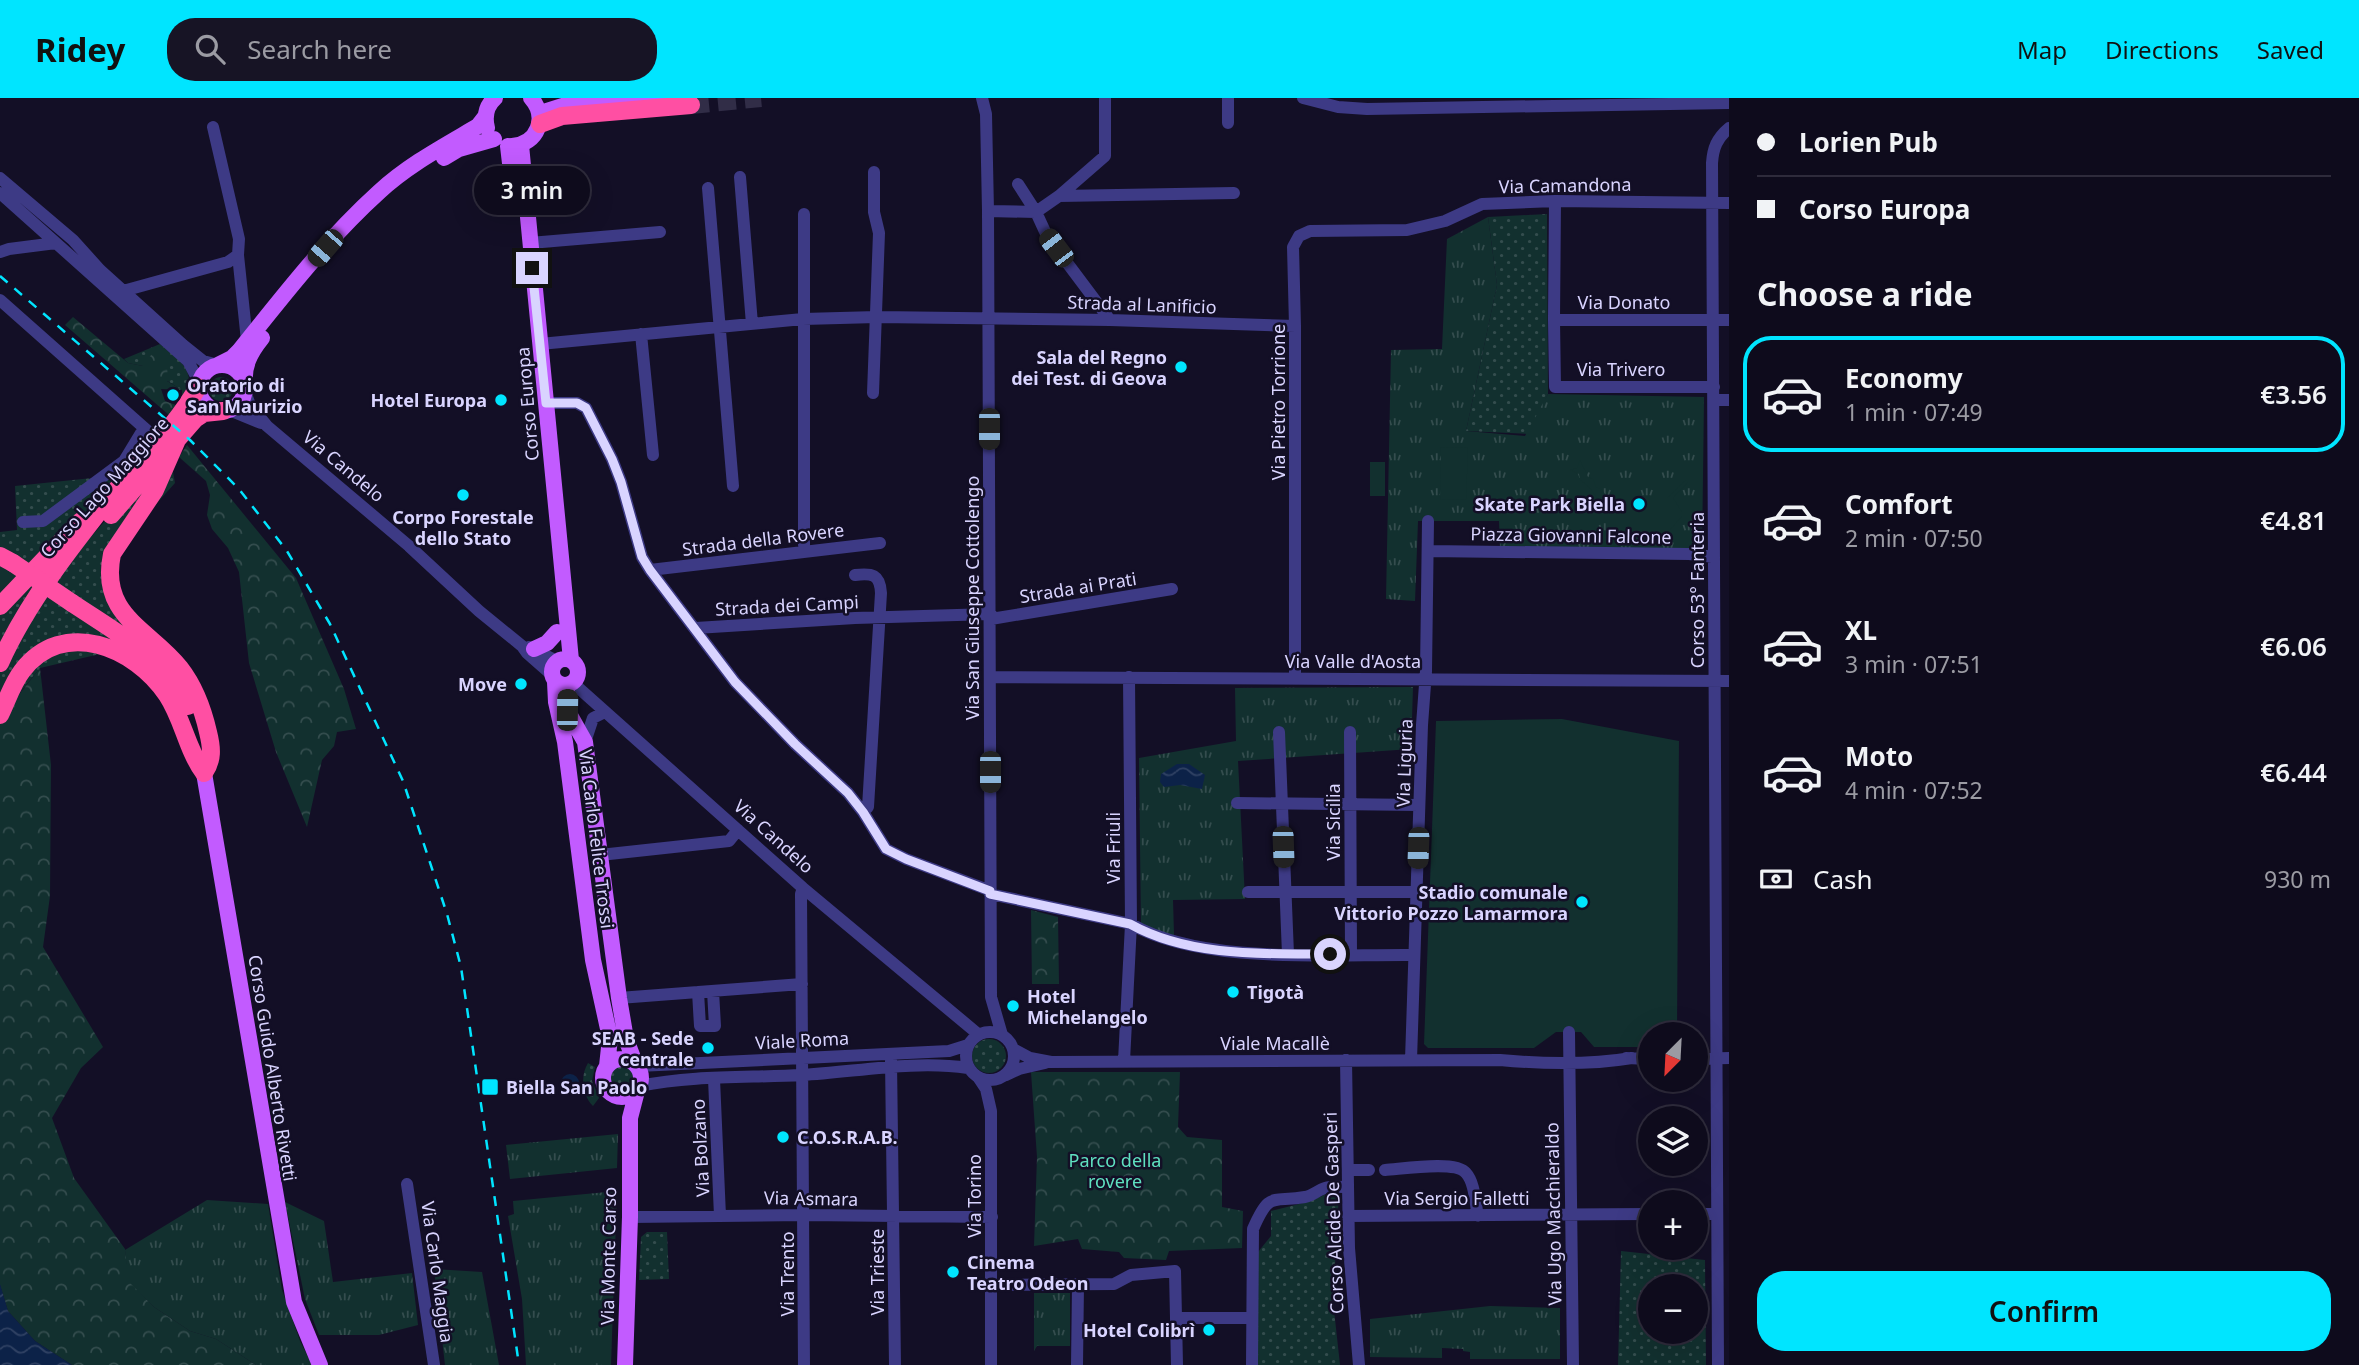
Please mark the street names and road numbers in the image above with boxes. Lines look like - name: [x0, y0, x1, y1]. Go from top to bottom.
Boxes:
- street label: Via Camandona: [1498, 172, 1632, 198]
- street label: Strada al Lanificio: [1067, 289, 1217, 319]
- street label: Via Donato: [1578, 290, 1670, 314]
- street label: Via Pietro Torrione: [1266, 324, 1290, 480]
- street label: Corso Europa: [510, 346, 544, 462]
- street label: Via Trivero: [1577, 357, 1665, 381]
- street label: Corso Lago Maggiore: [34, 412, 174, 562]
- street label: Via Candelo: [298, 425, 390, 507]
- street label: Via San Giuseppe Cottolengo: [960, 476, 984, 720]
- street label: Corso 53° Fanteria: [1685, 512, 1709, 668]
- street label: Strada della Rovere: [681, 517, 845, 561]
- street label: Piazza Giovanni Falcone: [1470, 521, 1672, 549]
- street label: Strada ai Prati: [1018, 566, 1138, 608]
- street label: Strada dei Campi: [714, 589, 860, 621]
- street label: Via Valle d'Aosta: [1285, 649, 1421, 673]
- street label: Via Liguria: [1390, 718, 1418, 808]
- street label: Via Carlo Felice Trossi: [574, 748, 620, 930]
- street label: Via Sicilia: [1321, 783, 1345, 861]
- street label: Via Candelo: [729, 794, 819, 878]
- street label: Via Friuli: [1101, 812, 1125, 884]
- street label: Corso Guido Alberto Rivetti: [243, 953, 303, 1183]
- street label: Viale Roma: [754, 1026, 850, 1054]
- street label: Viale Macallè: [1220, 1031, 1330, 1055]
- street label: Via Bolzano: [685, 1098, 715, 1198]
- street label: Corso Alcide De Gasperi: [1317, 1111, 1349, 1315]
- street label: Via Ugo Macchieraldo: [1539, 1122, 1567, 1306]
- street label: Via Torino: [962, 1154, 986, 1238]
- street label: Via Asmara: [764, 1185, 858, 1211]
- street label: Via Sergio Falletti: [1384, 1186, 1530, 1210]
- street label: Via Monte Carso: [595, 1187, 621, 1325]
- street label: Via Carlo Maggia: [416, 1200, 460, 1344]
- street label: Via Trieste: [865, 1229, 889, 1315]
- street label: Via Trento: [775, 1231, 799, 1317]

